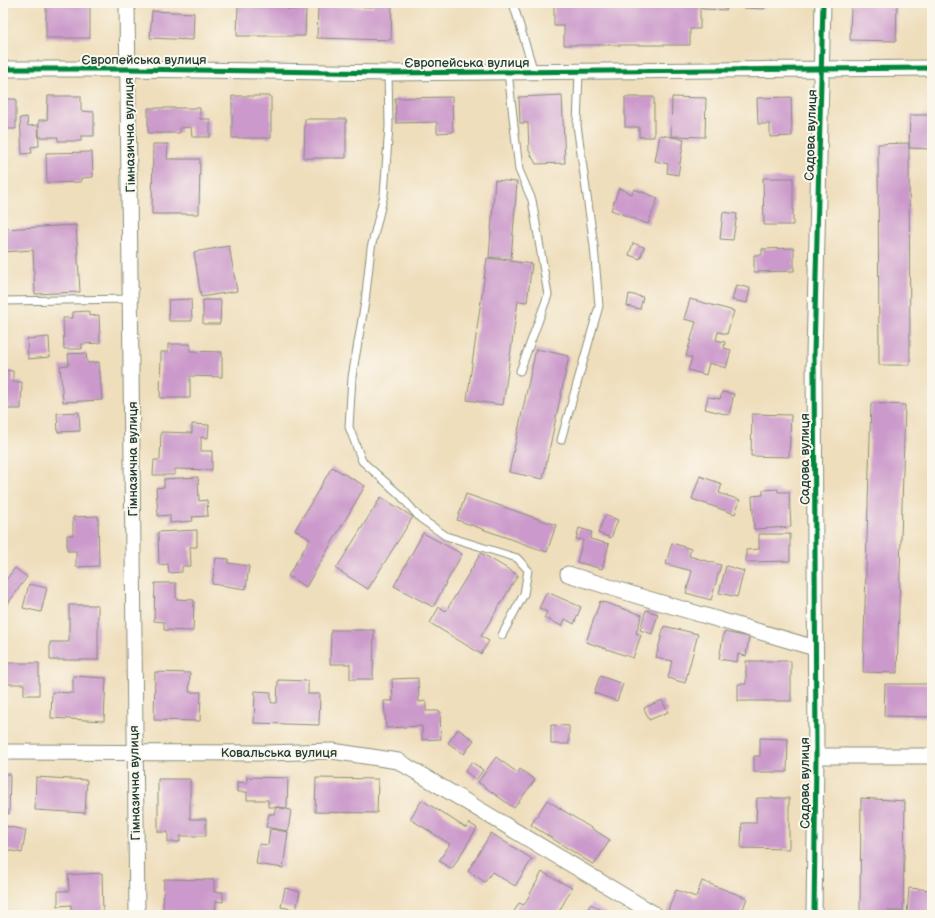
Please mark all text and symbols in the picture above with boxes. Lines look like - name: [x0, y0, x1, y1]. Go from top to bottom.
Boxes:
- street label: Європейська вулиця: [81, 52, 207, 68]
- street label: Європейська вулиця: [404, 55, 530, 71]
- street label: Гімназична вулиця: [121, 77, 139, 193]
- street label: Садова вулиця: [801, 89, 821, 181]
- street label: Гімназична вулиця: [125, 401, 141, 517]
- street label: Садова вулиця: [797, 413, 813, 505]
- street label: Гімназична вулиця: [126, 725, 144, 841]
- street label: Садова вулиця: [797, 737, 813, 829]
- street label: Ковальська вулиця: [221, 745, 337, 761]

